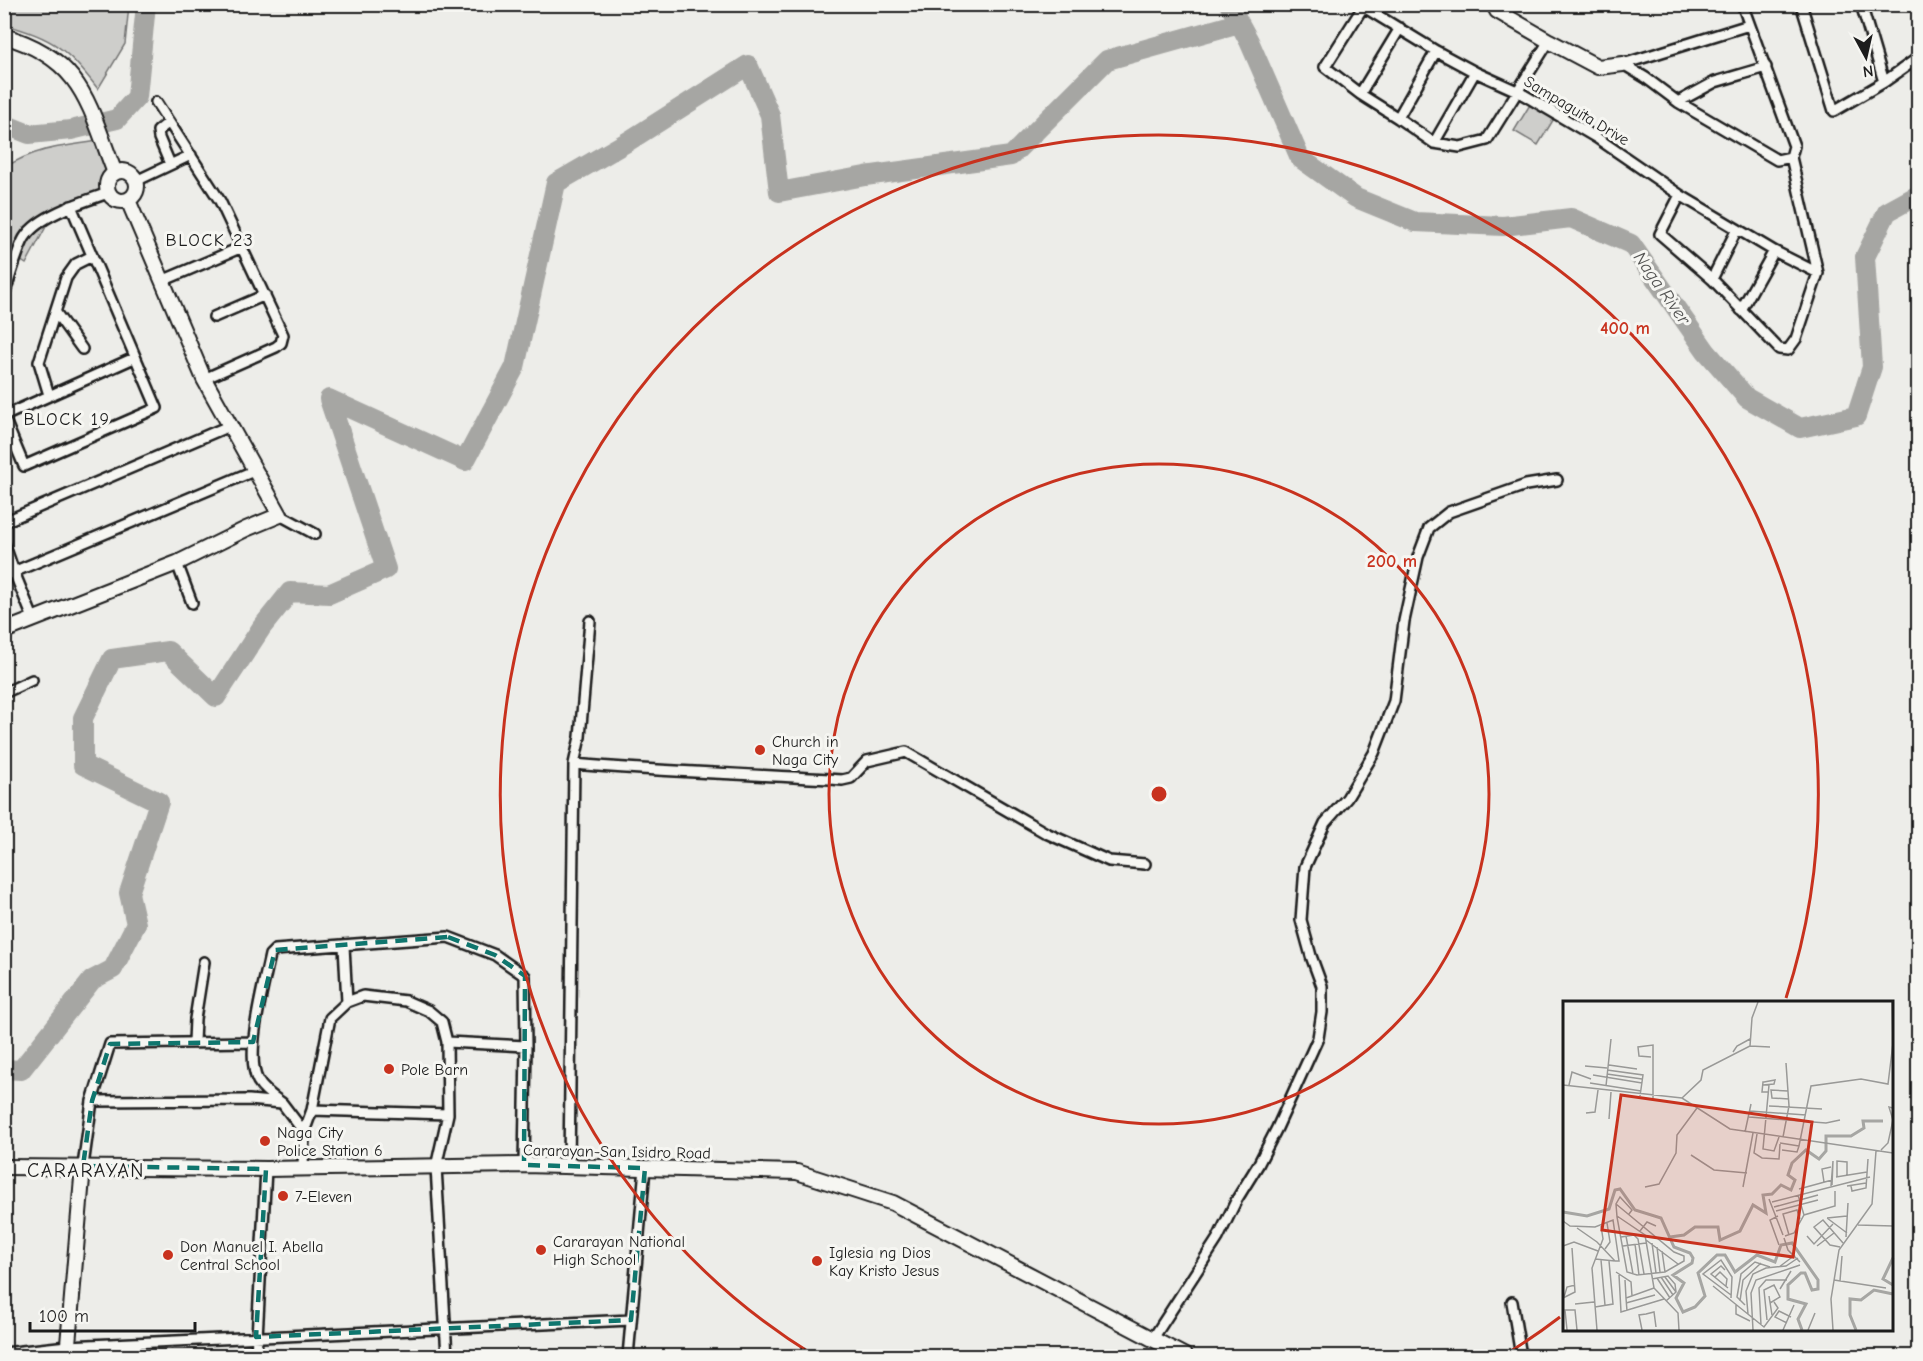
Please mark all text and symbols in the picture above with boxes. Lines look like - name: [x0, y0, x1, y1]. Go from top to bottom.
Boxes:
- north arrow: [1836, 27, 1896, 87]
- text: N: [1862, 61, 1874, 81]
- street label: Sampaguita Drive: [1521, 72, 1632, 149]
- district label: BLOCK 23: [166, 230, 254, 251]
- water label: Naga River: [1629, 248, 1695, 330]
- text: 400 m: [1600, 318, 1650, 339]
- district label: BLOCK 19: [23, 409, 111, 430]
- text: 200 m: [1367, 551, 1417, 572]
- place label: Church in Naga City: [772, 733, 839, 769]
- marker: Church in Naga City: [753, 743, 767, 757]
- centre of rings: [1149, 784, 1169, 804]
- inset map: [1563, 1001, 1893, 1331]
- place label: Pole Barn: [401, 1061, 468, 1079]
- marker: Pole Barn: [382, 1062, 396, 1076]
- place label: Naga City Police Station 6: [277, 1124, 383, 1160]
- marker: Naga City Police Station 6: [258, 1134, 272, 1148]
- street label: Cararayan-San Isidro Road: [523, 1141, 711, 1163]
- district label: CARARAYAN: [27, 1159, 145, 1182]
- place label: 7-Eleven: [295, 1188, 352, 1206]
- marker: 7-Eleven: [276, 1189, 290, 1203]
- place label: Cararayan National High School: [553, 1233, 685, 1269]
- place label: Don Manuel I. Abella Central School: [180, 1238, 323, 1274]
- marker: Cararayan National High School: [534, 1243, 548, 1257]
- place label: Iglesia ng Dios Kay Kristo Jesus: [829, 1244, 939, 1280]
- marker: Don Manuel I. Abella Central School: [161, 1248, 175, 1262]
- marker: Iglesia ng Dios Kay Kristo Jesus: [810, 1254, 824, 1268]
- scale bar: [30, 1295, 195, 1333]
- text: 100 m: [39, 1306, 89, 1327]

